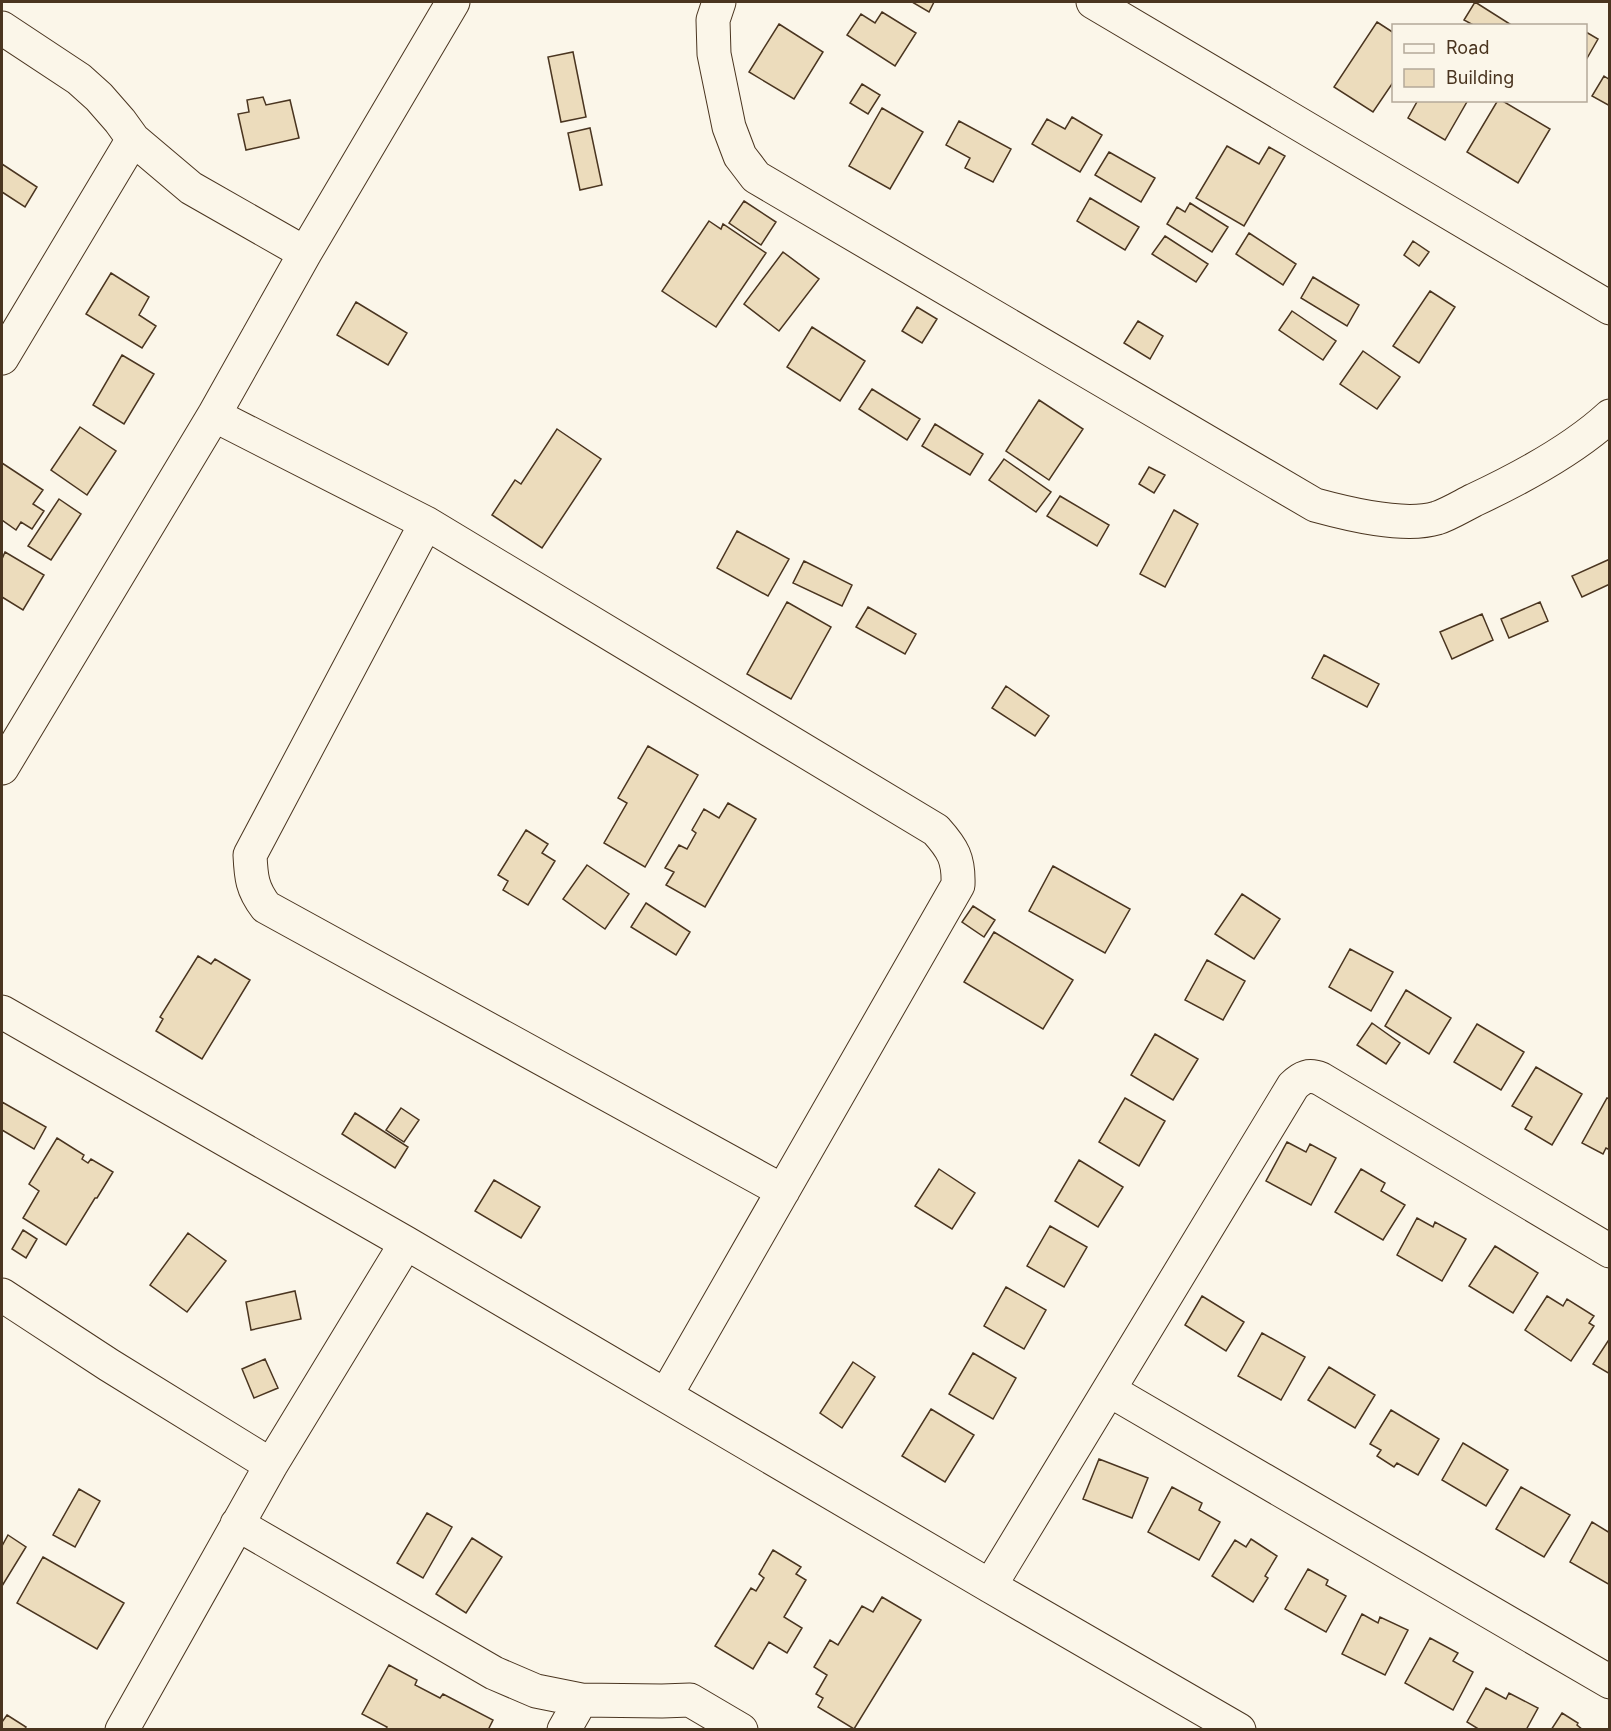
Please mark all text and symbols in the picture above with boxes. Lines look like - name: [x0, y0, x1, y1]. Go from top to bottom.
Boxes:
- legend: [1392, 24, 1587, 102]
- text: Road: [1446, 37, 1489, 58]
- text: Building: [1446, 67, 1514, 88]

